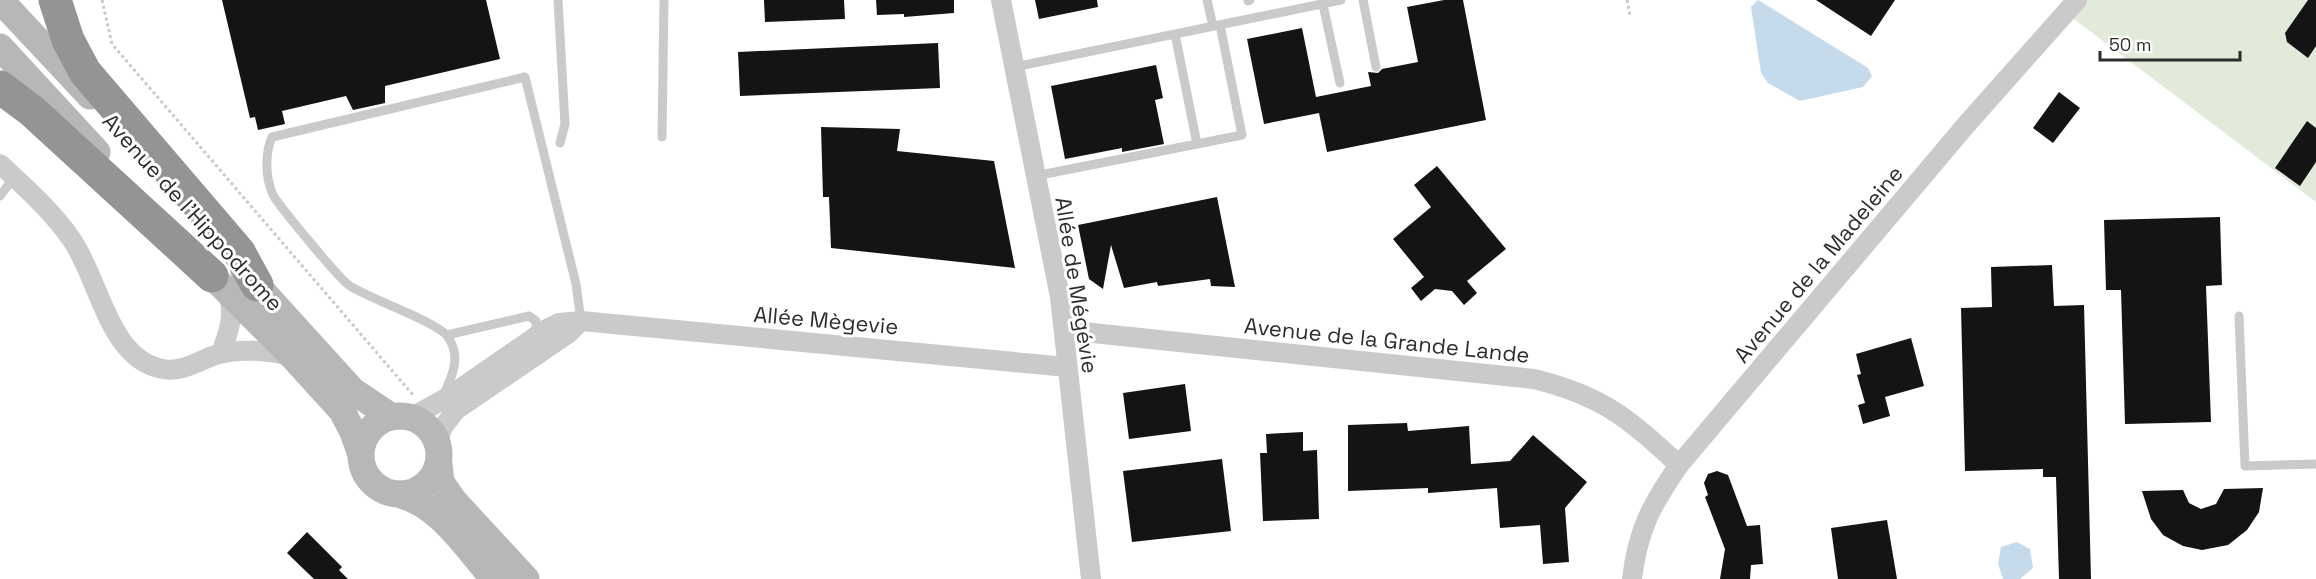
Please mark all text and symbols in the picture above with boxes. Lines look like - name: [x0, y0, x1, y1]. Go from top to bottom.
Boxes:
- scale bar: [2100, 24, 2240, 62]
- text: 50 m: [2109, 33, 2151, 56]
- street label: Avenue de l'Hippodrome: [97, 107, 289, 317]
- street label: Avenue de la Madeleine: [1727, 160, 1909, 368]
- street label: Allée de Mégévie: [1049, 195, 1105, 375]
- street label: Allée Mègevie: [752, 300, 900, 340]
- street label: Avenue de la Grande Lande: [1243, 311, 1531, 369]

